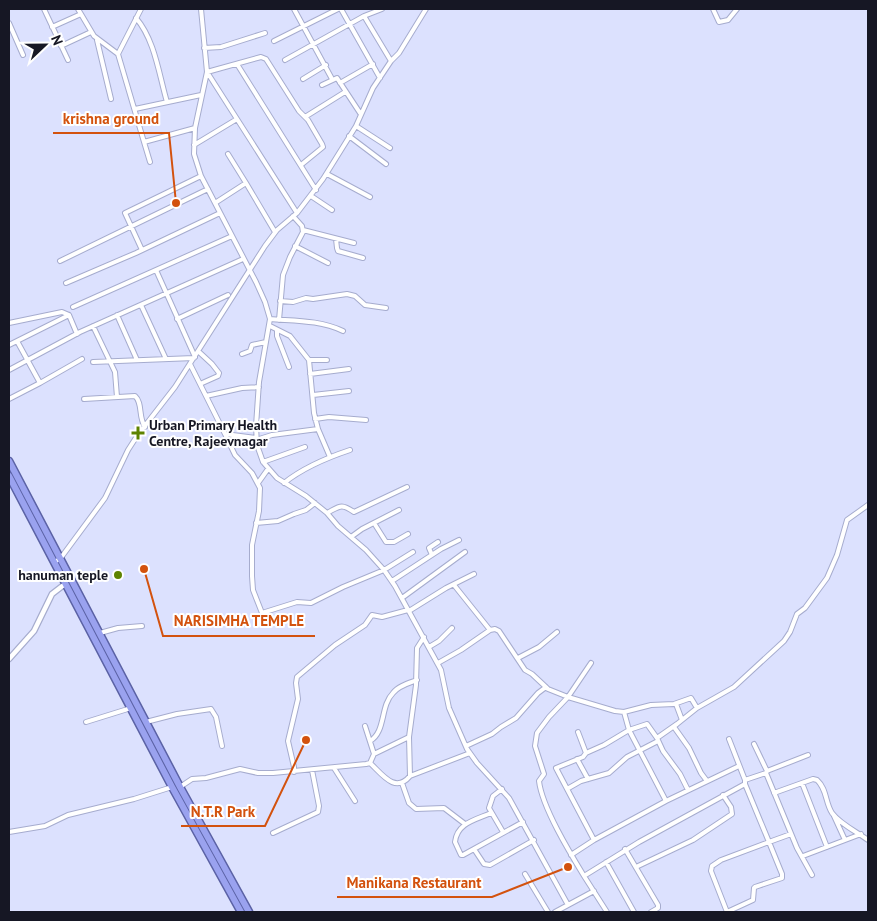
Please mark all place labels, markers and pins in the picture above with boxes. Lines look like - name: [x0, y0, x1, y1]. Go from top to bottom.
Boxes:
- callout: krishna ground: [53, 103, 169, 133]
- place label: Urban Primary Health Centre, Rajeevnagar: [149, 416, 277, 450]
- marker: Urban Primary Health Centre, Rajeevnagar: [131, 426, 145, 440]
- place label: hanuman teple: [18, 566, 108, 584]
- marker: hanuman teple: [112, 569, 124, 581]
- callout: NARISIMHA TEMPLE: [163, 606, 315, 636]
- callout: N.T.R Park: [181, 796, 265, 826]
- callout: Manikana Restaurant: [337, 867, 492, 897]

